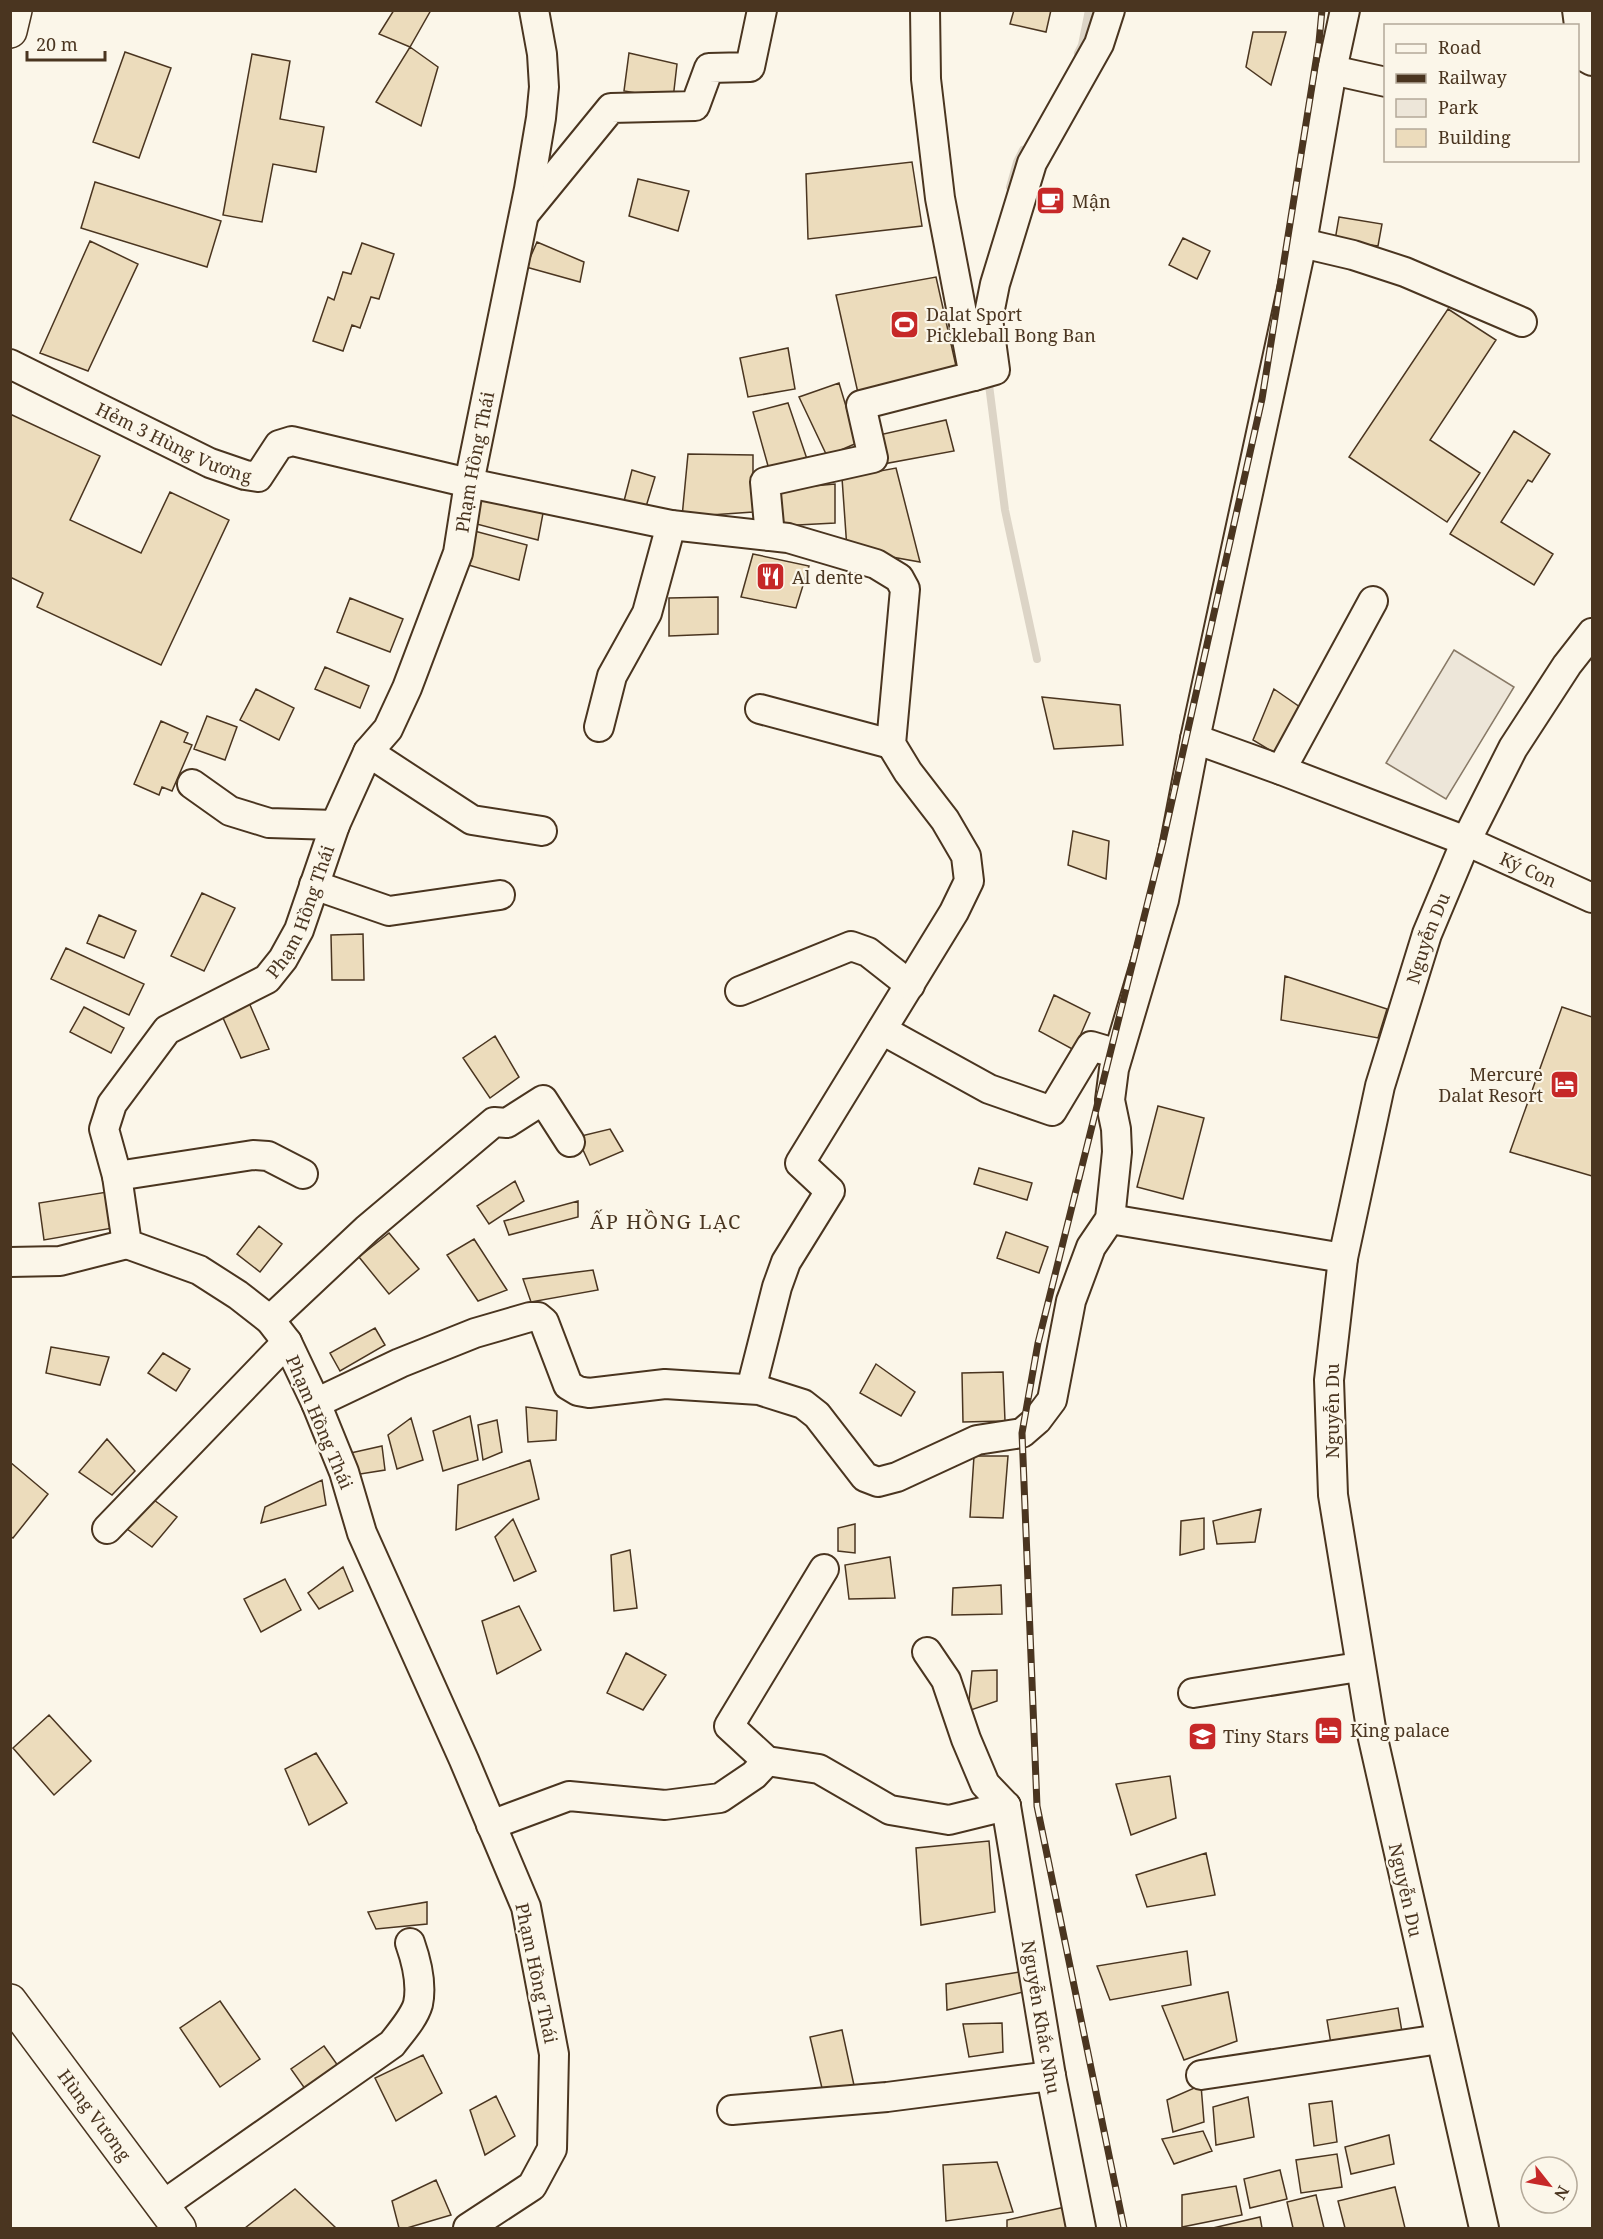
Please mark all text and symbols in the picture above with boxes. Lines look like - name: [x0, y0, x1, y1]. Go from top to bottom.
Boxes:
- scale bar: [27, 24, 105, 62]
- legend: [1384, 24, 1579, 162]
- text: 20 m: [36, 32, 78, 56]
- text: Road: [1438, 35, 1481, 59]
- text: Railway: [1438, 65, 1508, 89]
- text: Park: [1438, 95, 1478, 119]
- text: Building: [1438, 125, 1511, 149]
- cafe icon: Mận: [1035, 185, 1067, 217]
- place label: Mận: [1072, 189, 1111, 213]
- place label: Dalat Sport Pickleball Bong Ban: [926, 302, 1096, 347]
- sports icon: Dalat Sport Pickleball Bong Ban: [889, 308, 921, 340]
- street label: Phạm Hồng Thái: [449, 389, 499, 534]
- street label: Hẻm 3 Hùng Vương: [92, 396, 253, 488]
- restaurant icon: Al dente: [755, 561, 787, 593]
- place label: Al dente: [792, 565, 863, 589]
- street label: Phạm Hồng Thái: [261, 842, 339, 983]
- street label: Ký Con: [1496, 846, 1561, 893]
- street label: Nguyễn Du: [1400, 888, 1455, 987]
- place label: Mercure Dalat Resort: [1438, 1062, 1543, 1107]
- hotel icon: Mercure Dalat Resort: [1548, 1068, 1580, 1100]
- district label: ẤP HỒNG LẠC: [590, 1208, 742, 1235]
- street label: Phạm Hồng Thái: [281, 1351, 359, 1493]
- street label: Nguyễn Du: [1320, 1363, 1344, 1459]
- hotel icon: King palace: [1313, 1714, 1345, 1746]
- place label: King palace: [1350, 1718, 1450, 1742]
- school or university icon: Tiny Stars: [1186, 1720, 1218, 1752]
- place label: Tiny Stars: [1223, 1724, 1309, 1748]
- street label: Nguyễn Du: [1384, 1841, 1429, 1940]
- street label: Phạm Hồng Thái: [510, 1901, 564, 2046]
- street label: Nguyễn Khắc Nhu: [1017, 1939, 1066, 2096]
- street label: Hùng Vương: [53, 2064, 137, 2166]
- north arrow: [1519, 2155, 1579, 2215]
- text: N: [1549, 2182, 1575, 2204]

